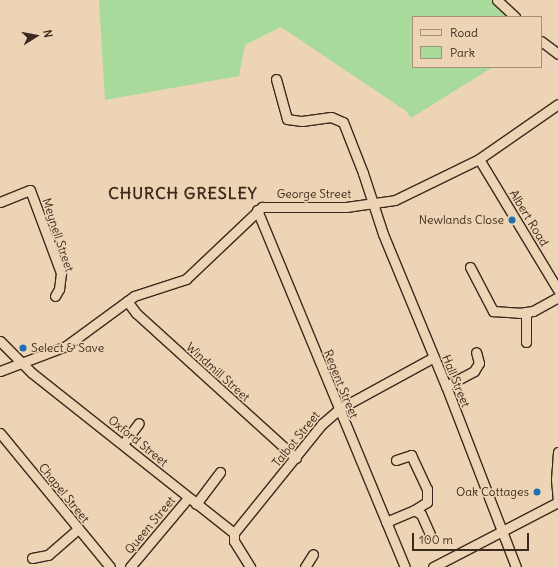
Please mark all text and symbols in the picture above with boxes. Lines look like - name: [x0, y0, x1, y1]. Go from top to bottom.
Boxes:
- north arrow: [16, 16, 56, 56]
- legend: [412, 16, 542, 68]
- text: Road: [450, 25, 478, 40]
- text: N: [40, 29, 55, 39]
- text: Park: [450, 45, 475, 60]
- district label: CHURCH GRESLEY: [108, 183, 258, 203]
- street label: George Street: [277, 187, 351, 201]
- street label: Albert Road: [506, 187, 552, 249]
- street label: Meynell Street: [39, 196, 77, 274]
- place label: Newlands Close: [419, 213, 504, 227]
- marker: Newlands Close: [507, 215, 517, 225]
- street label: Windmill Street: [183, 340, 253, 404]
- place label: Select & Save: [31, 341, 104, 355]
- marker: Select & Save: [18, 343, 28, 353]
- street label: Regent Street: [321, 348, 361, 420]
- street label: Hall Street: [439, 352, 473, 410]
- street label: Talbot Street: [269, 408, 323, 470]
- street label: Oxford Street: [105, 413, 171, 469]
- street label: Chapel Street: [36, 460, 92, 526]
- place label: Oak Cottages: [456, 485, 529, 499]
- marker: Oak Cottages: [532, 487, 542, 497]
- street label: Queen Street: [122, 493, 178, 557]
- scale bar: [414, 525, 531, 551]
- text: 100 m: [419, 532, 453, 547]

